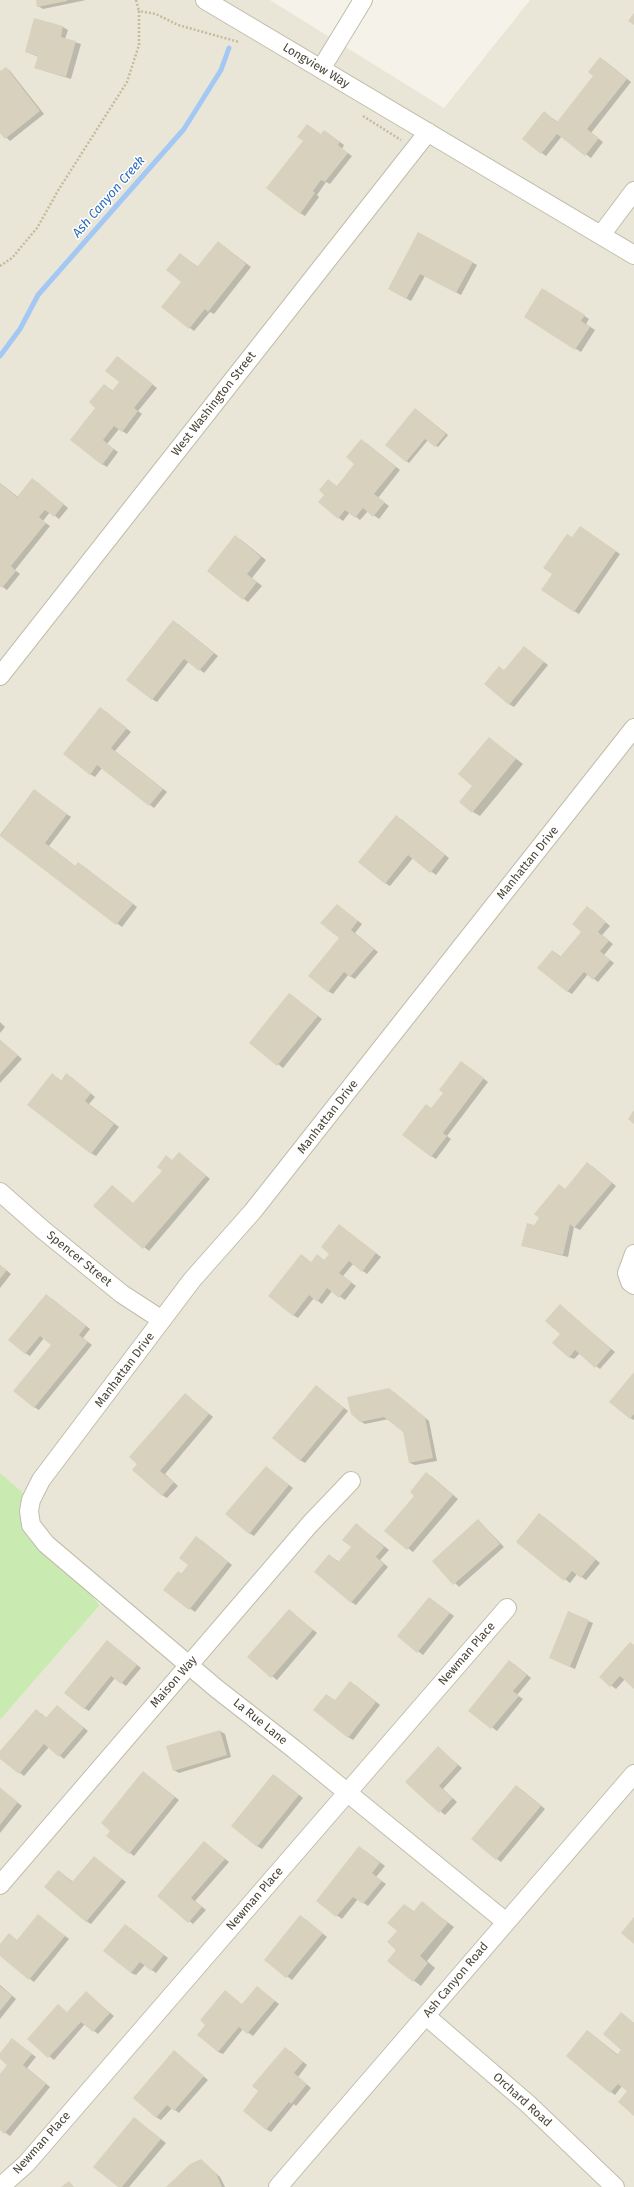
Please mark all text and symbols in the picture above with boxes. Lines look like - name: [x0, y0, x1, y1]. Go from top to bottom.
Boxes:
- street label: Longview Way: [280, 40, 352, 92]
- water label: Ash Canyon Creek: [69, 153, 149, 241]
- street label: West Washington Street: [169, 349, 259, 459]
- street label: Manhattan Drive: [494, 824, 562, 902]
- street label: Manhattan Drive: [295, 1077, 361, 1157]
- street label: Spencer Street: [44, 1228, 114, 1290]
- street label: Manhattan Drive: [92, 1330, 158, 1410]
- street label: Newman Place: [436, 1619, 498, 1689]
- street label: Maison Way: [148, 1653, 200, 1711]
- street label: La Rue Lane: [230, 1696, 290, 1748]
- street label: Newman Place: [224, 1864, 286, 1934]
- street label: Ash Canyon Road: [420, 1940, 492, 2020]
- street label: Orchard Road: [490, 2070, 554, 2130]
- street label: Newman Place: [10, 2109, 74, 2177]

